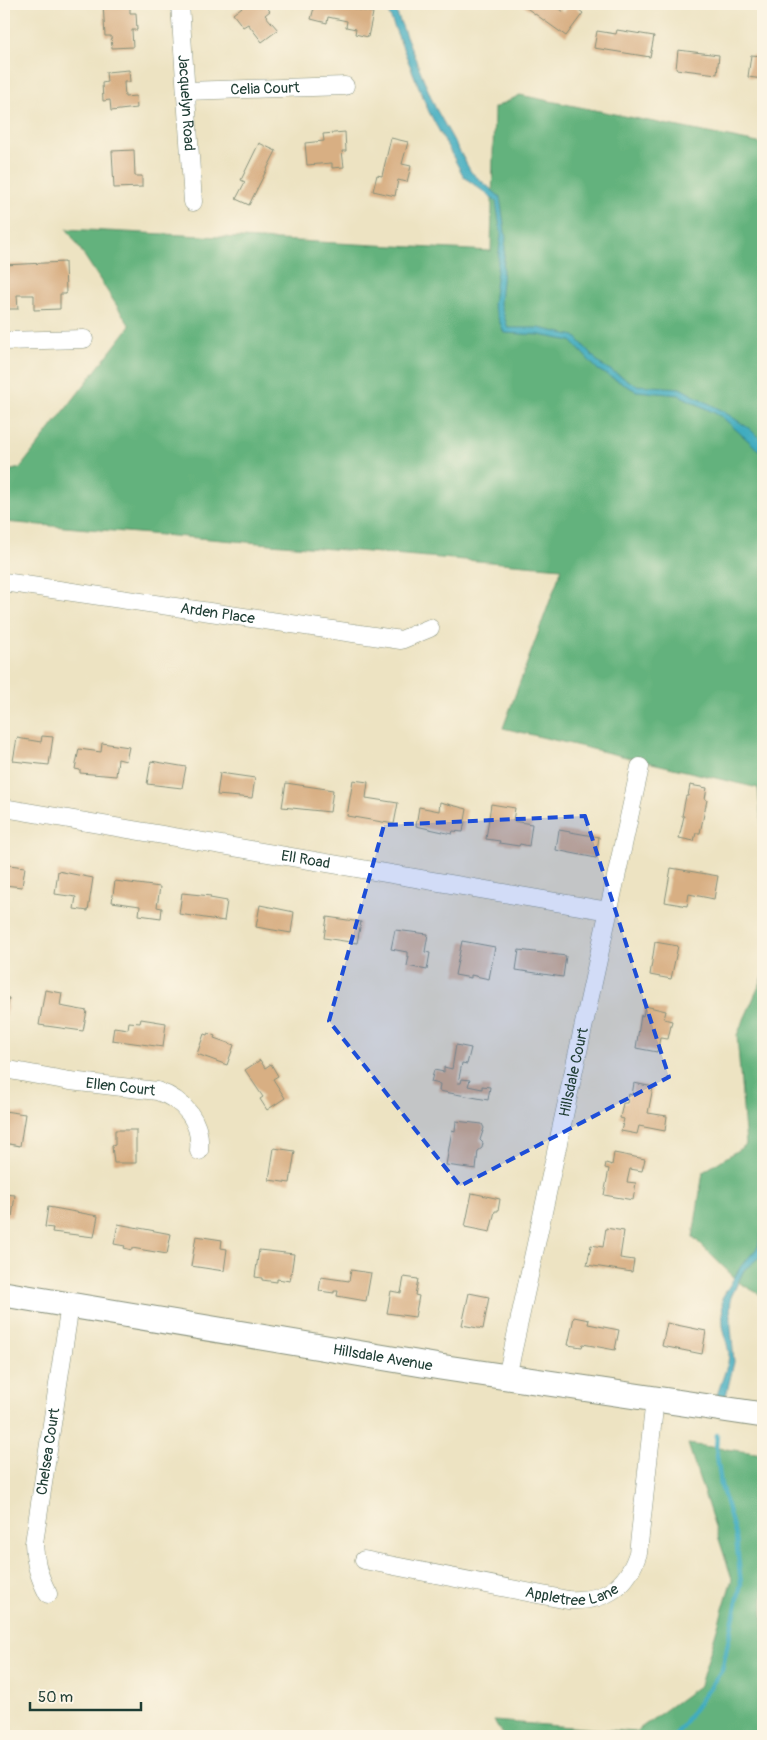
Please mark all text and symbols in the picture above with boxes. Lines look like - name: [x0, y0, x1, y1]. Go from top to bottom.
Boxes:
- street label: Jacquelyn Road: [173, 54, 199, 152]
- street label: Celia Court: [230, 78, 301, 100]
- street label: Arden Place: [179, 599, 257, 629]
- street label: Ell Road: [280, 846, 331, 873]
- street label: Hillsdale Court: [555, 1025, 593, 1119]
- street label: Ellen Court: [85, 1074, 157, 1101]
- street label: Hillsdale Avenue: [331, 1340, 435, 1376]
- street label: Chelsea Court: [32, 1406, 64, 1496]
- street label: Appletree Lane: [523, 1580, 623, 1610]
- scale bar: [30, 1680, 141, 1712]
- text: 50 m: [38, 1688, 73, 1707]

